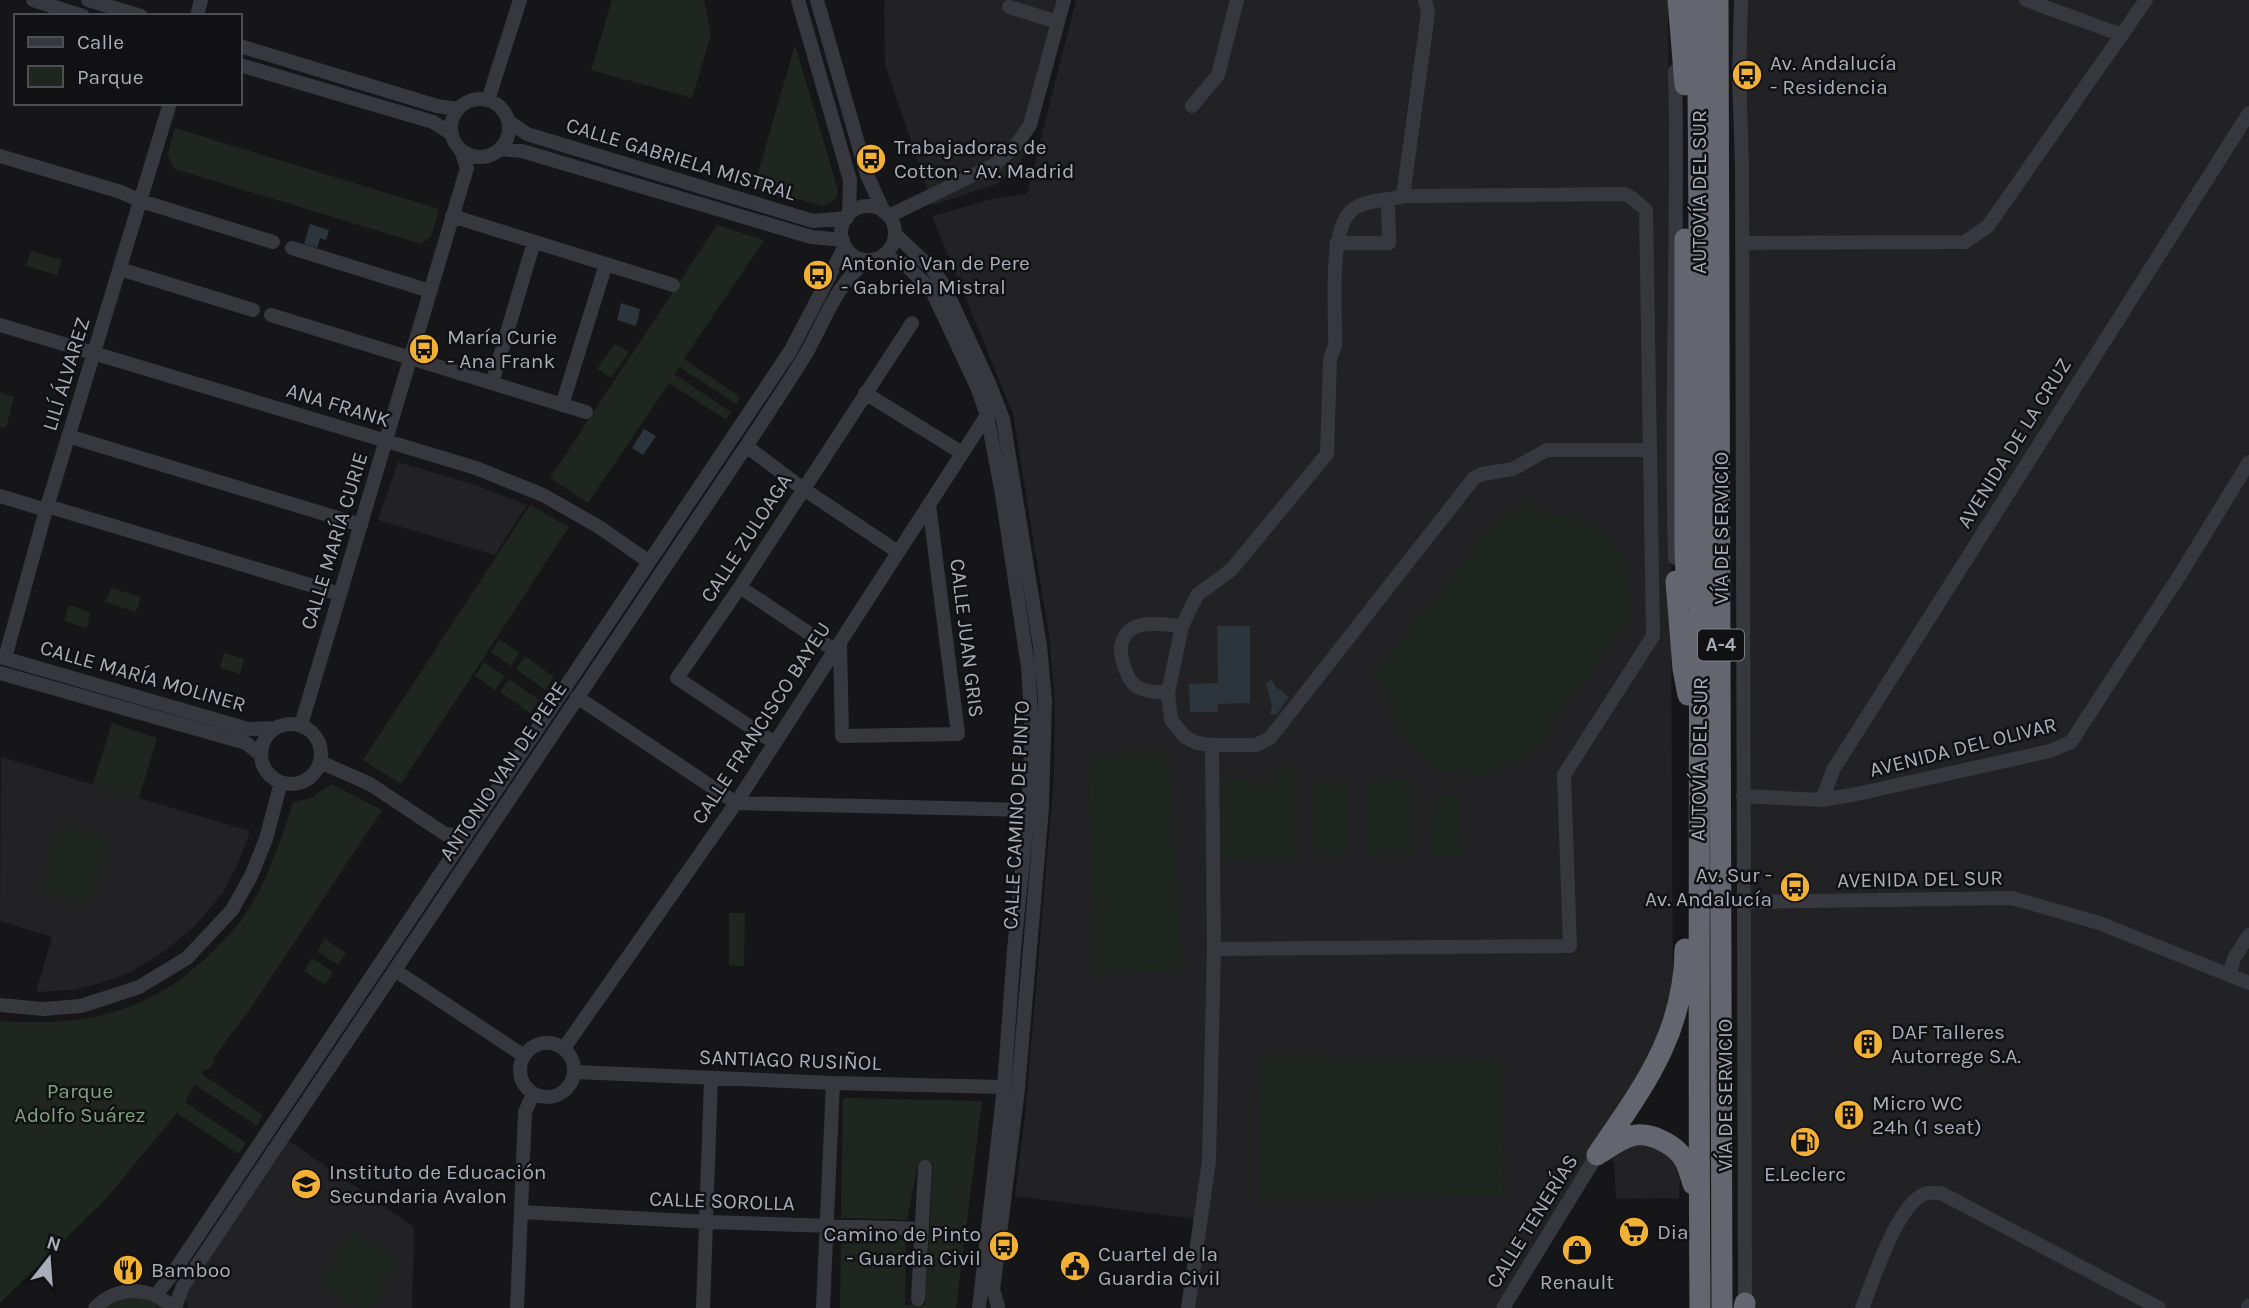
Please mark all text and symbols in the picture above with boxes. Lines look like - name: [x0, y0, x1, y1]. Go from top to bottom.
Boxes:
- legend: [14, 14, 242, 105]
- text: Calle: [77, 30, 124, 54]
- place label: Av. Andalucía - Residencia: [1770, 51, 1897, 99]
- bus stop icon: Av. Andalucía - Residencia: [1730, 58, 1764, 92]
- text: Parque: [77, 65, 144, 89]
- street label: AUTOVÍA DEL SUR: [1687, 110, 1711, 274]
- street label: CALLE GABRIELA MISTRAL: [563, 113, 799, 205]
- place label: Trabajadoras de Cotton - Av. Madrid: [894, 135, 1075, 183]
- bus stop icon: Trabajadoras de Cotton - Av. Madrid: [854, 142, 888, 176]
- place label: Antonio Van de Pere - Gabriela Mistral: [841, 251, 1030, 299]
- bus stop icon: Antonio Van de Pere - Gabriela Mistral: [801, 258, 835, 292]
- street label: LILÍ ÁLVAREZ: [37, 314, 95, 434]
- place label: María Curie - Ana Frank: [447, 325, 557, 373]
- bus stop icon: María Curie - Ana Frank: [407, 332, 441, 366]
- street label: AVENIDA DE LA CRUZ: [1952, 354, 2076, 532]
- street label: ANA FRANK: [284, 378, 393, 432]
- street label: CALLE MARÍA CURIE: [296, 449, 372, 633]
- street label: VÍA DE SERVICIO: [1709, 452, 1733, 604]
- street label: CALLE ZULOAGA: [695, 469, 797, 607]
- street label: CALLE JUAN GRIS: [945, 557, 989, 719]
- street label: CALLE FRANCISCO BAYEU: [687, 617, 835, 829]
- road number: A-4: [1698, 630, 1744, 660]
- street label: CALLE MARÍA MOLINER: [37, 635, 249, 717]
- street label: ANTONIO VAN DE PERE: [434, 677, 572, 865]
- street label: AUTOVÍA DEL SUR: [1686, 677, 1712, 841]
- street label: CALLE CAMINO DE PINTO: [998, 700, 1034, 930]
- street label: AVENIDA DEL OLIVAR: [1867, 712, 2059, 782]
- place label: Av. Sur - Av. Andalucía: [1645, 863, 1772, 911]
- street label: AVENIDA DEL SUR: [1837, 866, 2003, 892]
- bus stop icon: Av. Sur - Av. Andalucía: [1778, 870, 1812, 904]
- street label: VÍA DE SERVICIO: [1713, 1019, 1737, 1171]
- place label: DAF Talleres Autorrege S.A.: [1891, 1020, 2021, 1068]
- building icon: DAF Talleres Autorrege S.A.: [1851, 1027, 1885, 1061]
- street label: SANTIAGO RUSIÑOL: [698, 1045, 882, 1075]
- park label: Parque Adolfo Suárez: [15, 1079, 145, 1127]
- place label: Micro WC 24h (1 seat): [1872, 1091, 1982, 1139]
- building icon: Micro WC 24h (1 seat): [1832, 1098, 1866, 1132]
- fuel station icon: E.Leclerc: [1788, 1125, 1822, 1159]
- street label: CALLE TENERÍAS: [1481, 1150, 1583, 1292]
- place label: Instituto de Educación Secundaria Avalon: [329, 1160, 547, 1208]
- place label: E.Leclerc: [1764, 1162, 1846, 1186]
- school or university icon: Instituto de Educación Secundaria Avalon: [289, 1167, 323, 1201]
- street label: CALLE SOROLLA: [649, 1186, 795, 1216]
- supermarket icon: Dia: [1617, 1215, 1651, 1249]
- place label: Dia: [1657, 1220, 1689, 1244]
- place label: Camino de Pinto - Guardia Civil: [823, 1222, 981, 1270]
- north arrow: [14, 1224, 84, 1294]
- bus stop icon: Camino de Pinto - Guardia Civil: [987, 1229, 1021, 1263]
- text: N: [44, 1231, 63, 1256]
- shop icon: Renault: [1560, 1233, 1594, 1267]
- place label: Cuartel de la Guardia Civil: [1098, 1242, 1220, 1290]
- public building icon: Cuartel de la Guardia Civil: [1058, 1249, 1092, 1283]
- restaurant icon: Bamboo: [111, 1253, 145, 1287]
- place label: Bamboo: [151, 1258, 231, 1282]
- place label: Renault: [1540, 1270, 1614, 1294]

